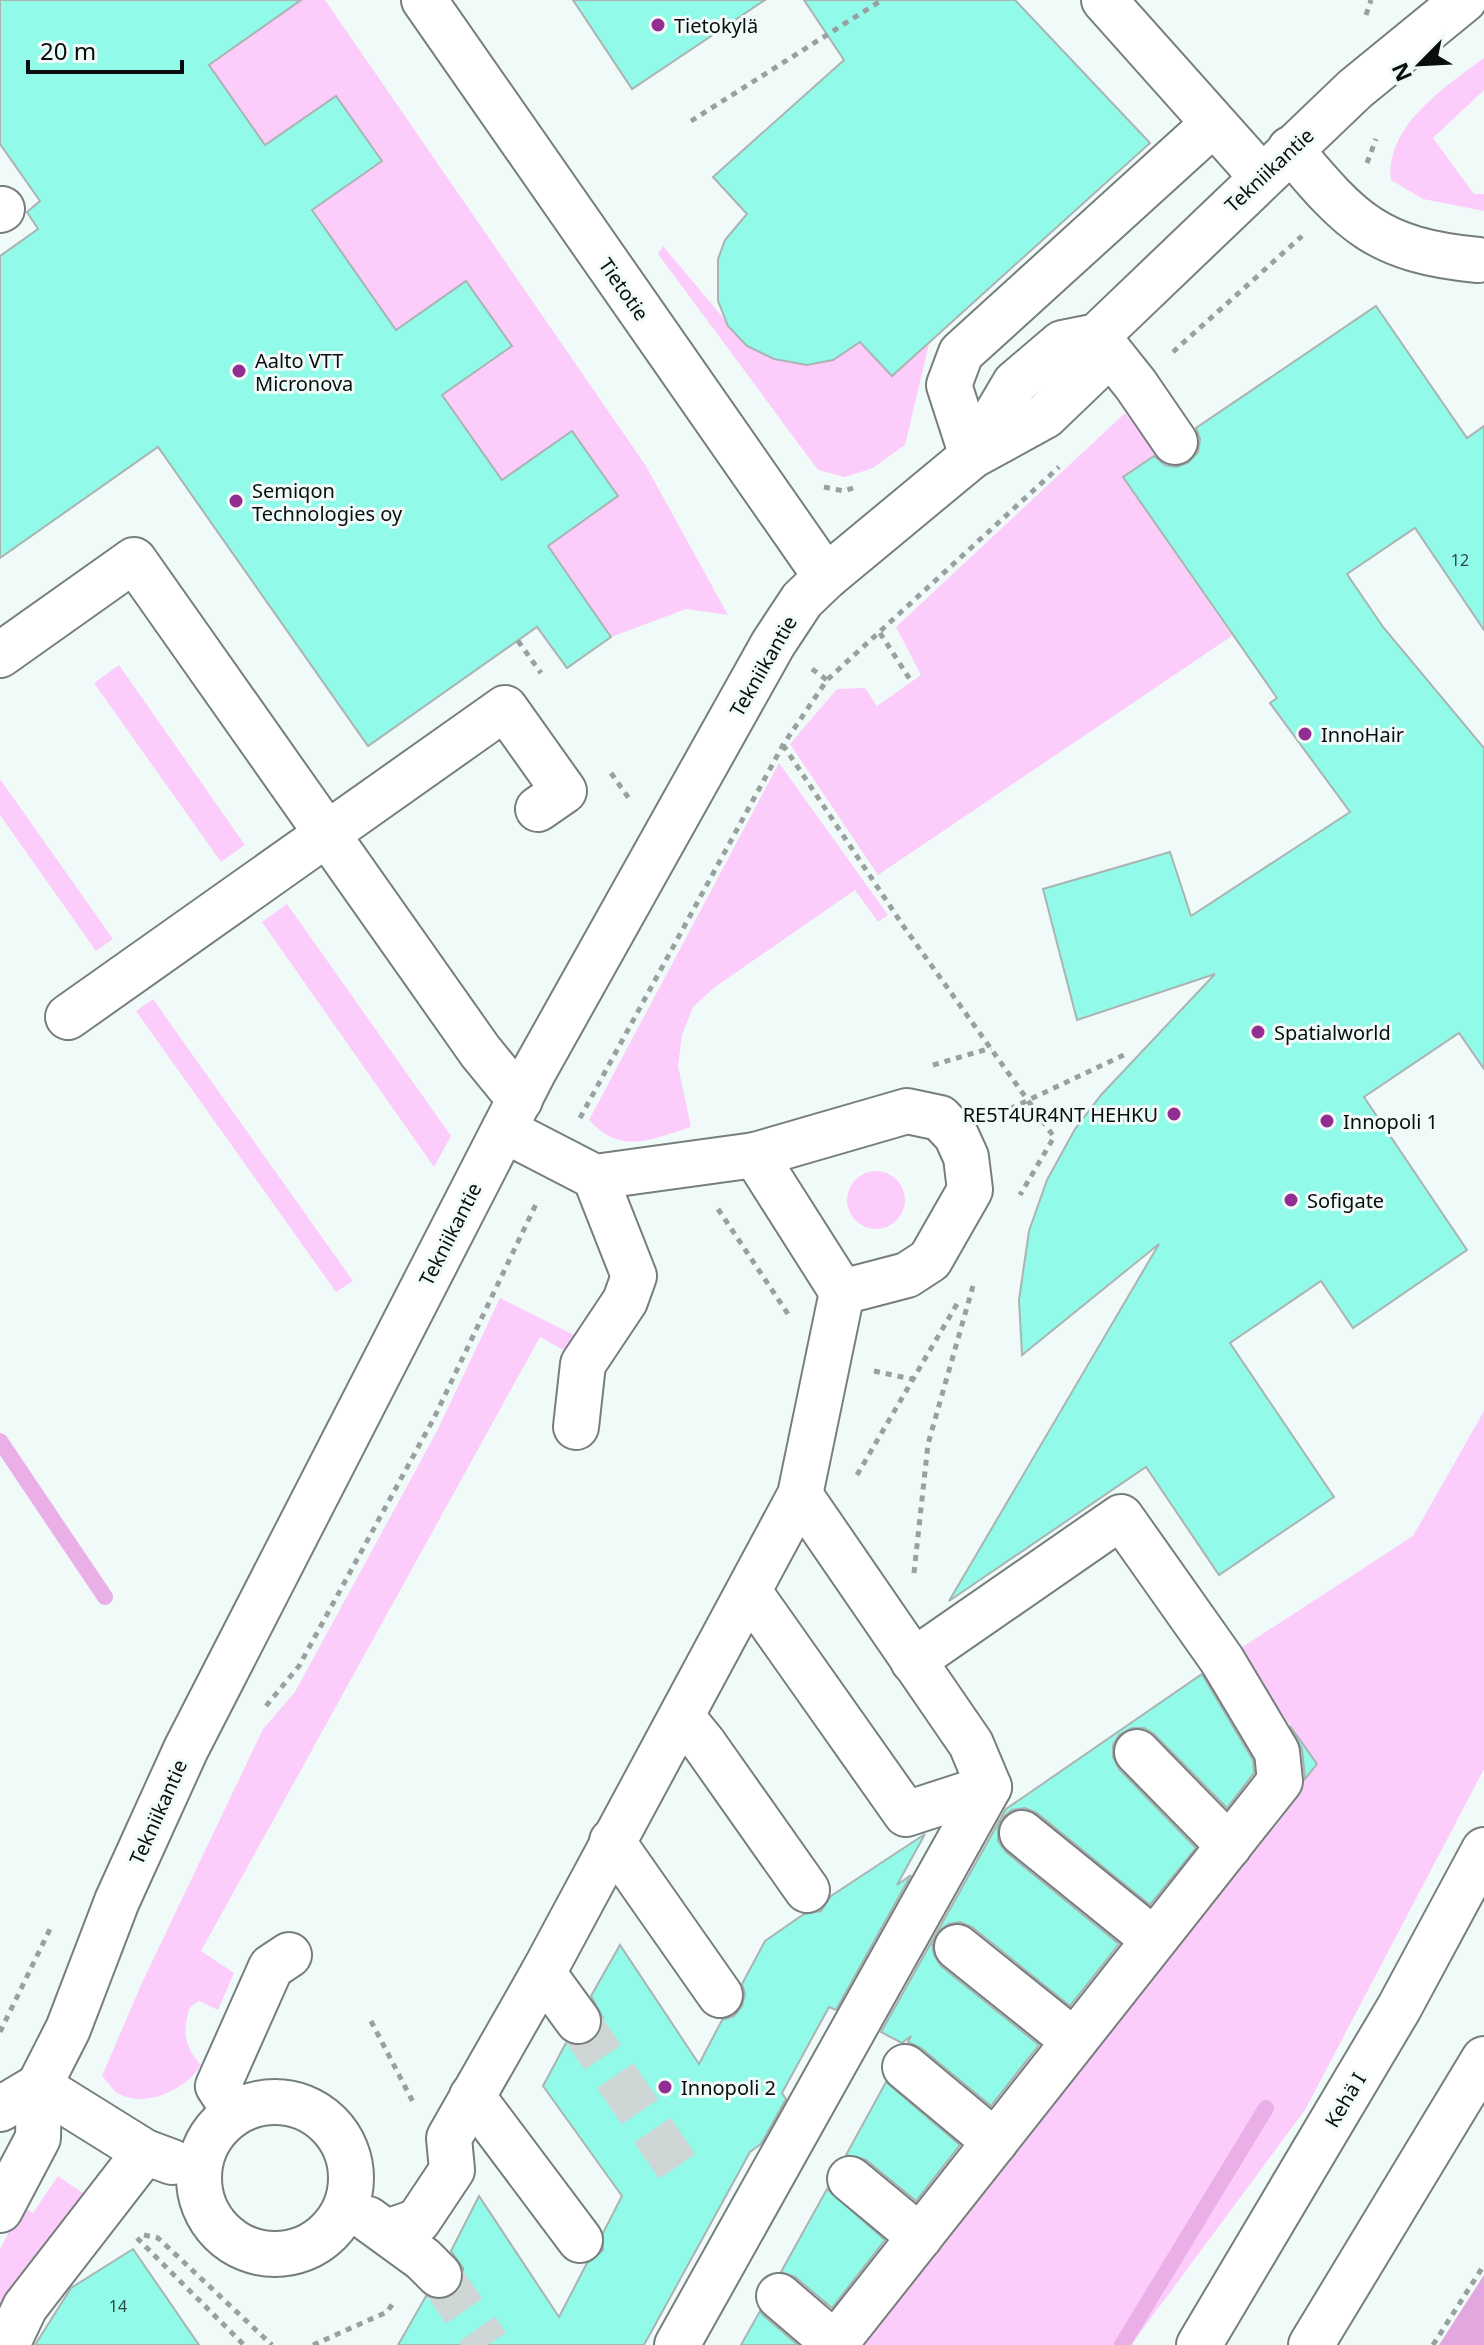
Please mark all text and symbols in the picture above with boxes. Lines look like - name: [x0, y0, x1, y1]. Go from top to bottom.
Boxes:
- place label: Tietokylä: [674, 12, 758, 39]
- marker: Tietokylä: [649, 16, 667, 34]
- scale bar: [28, 24, 182, 74]
- north arrow: [1380, 24, 1460, 104]
- text: 20 m: [40, 34, 96, 67]
- text: N: [1383, 58, 1418, 87]
- street label: Tekniikantie: [1219, 122, 1319, 218]
- street label: Tietotie: [593, 252, 655, 326]
- place label: Aalto VTT Micronova: [255, 347, 353, 397]
- marker: Aalto VTT Micronova: [230, 362, 248, 380]
- place label: Semiqon Technologies oy: [252, 477, 403, 527]
- marker: Semiqon Technologies oy: [227, 492, 245, 510]
- house number: 12: [1451, 549, 1469, 571]
- street label: Tekniikantie: [723, 611, 803, 721]
- place label: InnoHair: [1321, 721, 1404, 748]
- marker: InnoHair: [1296, 725, 1314, 743]
- place label: Spatialworld: [1274, 1019, 1391, 1046]
- marker: Spatialworld: [1249, 1023, 1267, 1041]
- place label: RE5T4UR4NT HEHKU: [963, 1101, 1158, 1128]
- marker: RE5T4UR4NT HEHKU: [1165, 1105, 1183, 1123]
- place label: Innopoli 1: [1343, 1108, 1438, 1135]
- marker: Innopoli 1: [1318, 1112, 1336, 1130]
- street label: Tekniikantie: [412, 1178, 488, 1290]
- place label: Sofigate: [1307, 1187, 1384, 1214]
- marker: Sofigate: [1282, 1191, 1300, 1209]
- street label: Tekniikantie: [123, 1755, 193, 1869]
- street label: Kehä I: [1318, 2068, 1372, 2132]
- place label: Innopoli 2: [681, 2074, 776, 2101]
- marker: Innopoli 2: [656, 2078, 674, 2096]
- house number: 14: [109, 2295, 127, 2317]

